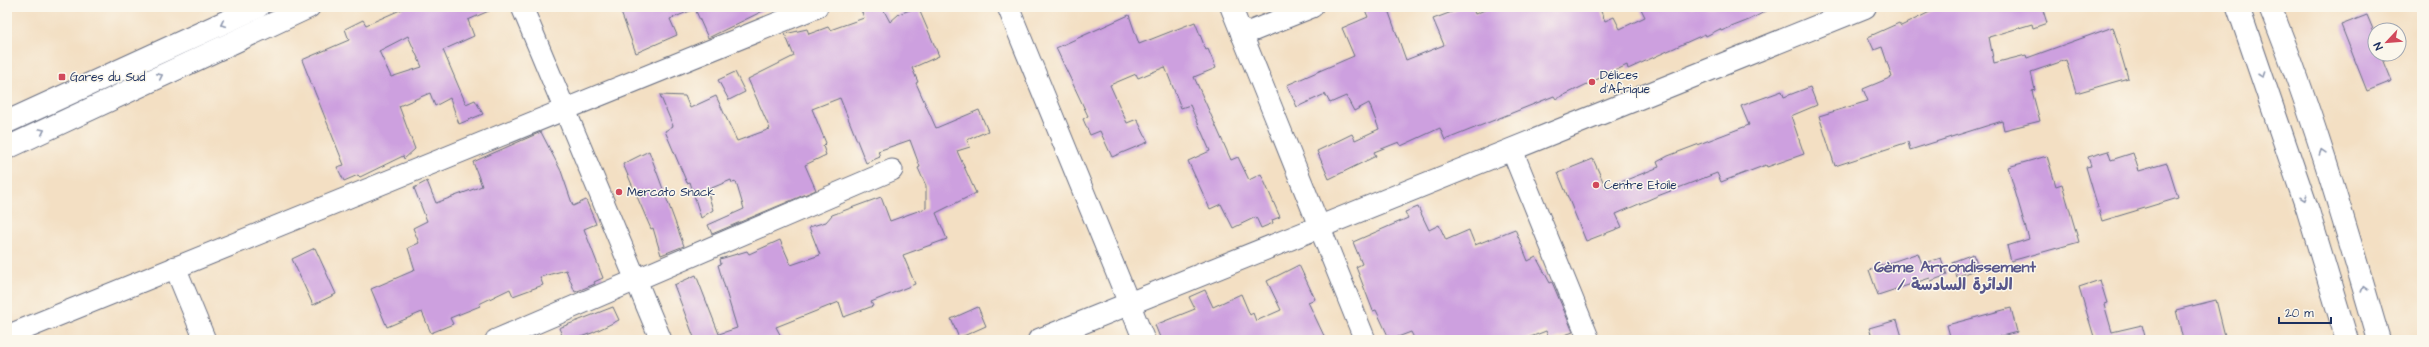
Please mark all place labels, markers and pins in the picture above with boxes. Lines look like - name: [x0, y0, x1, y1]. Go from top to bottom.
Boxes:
- place label: Délices d'Afrique: [1600, 67, 1651, 98]
- place label: Gares du Sud: [70, 69, 145, 86]
- marker: Gares du Sud: [57, 72, 67, 82]
- marker: Délices d'Afrique: [1587, 77, 1597, 87]
- place label: Centre Etoile: [1604, 177, 1677, 194]
- marker: Centre Etoile: [1591, 180, 1601, 190]
- place label: Mercato Snack: [627, 184, 716, 201]
- marker: Mercato Snack: [614, 187, 624, 197]

